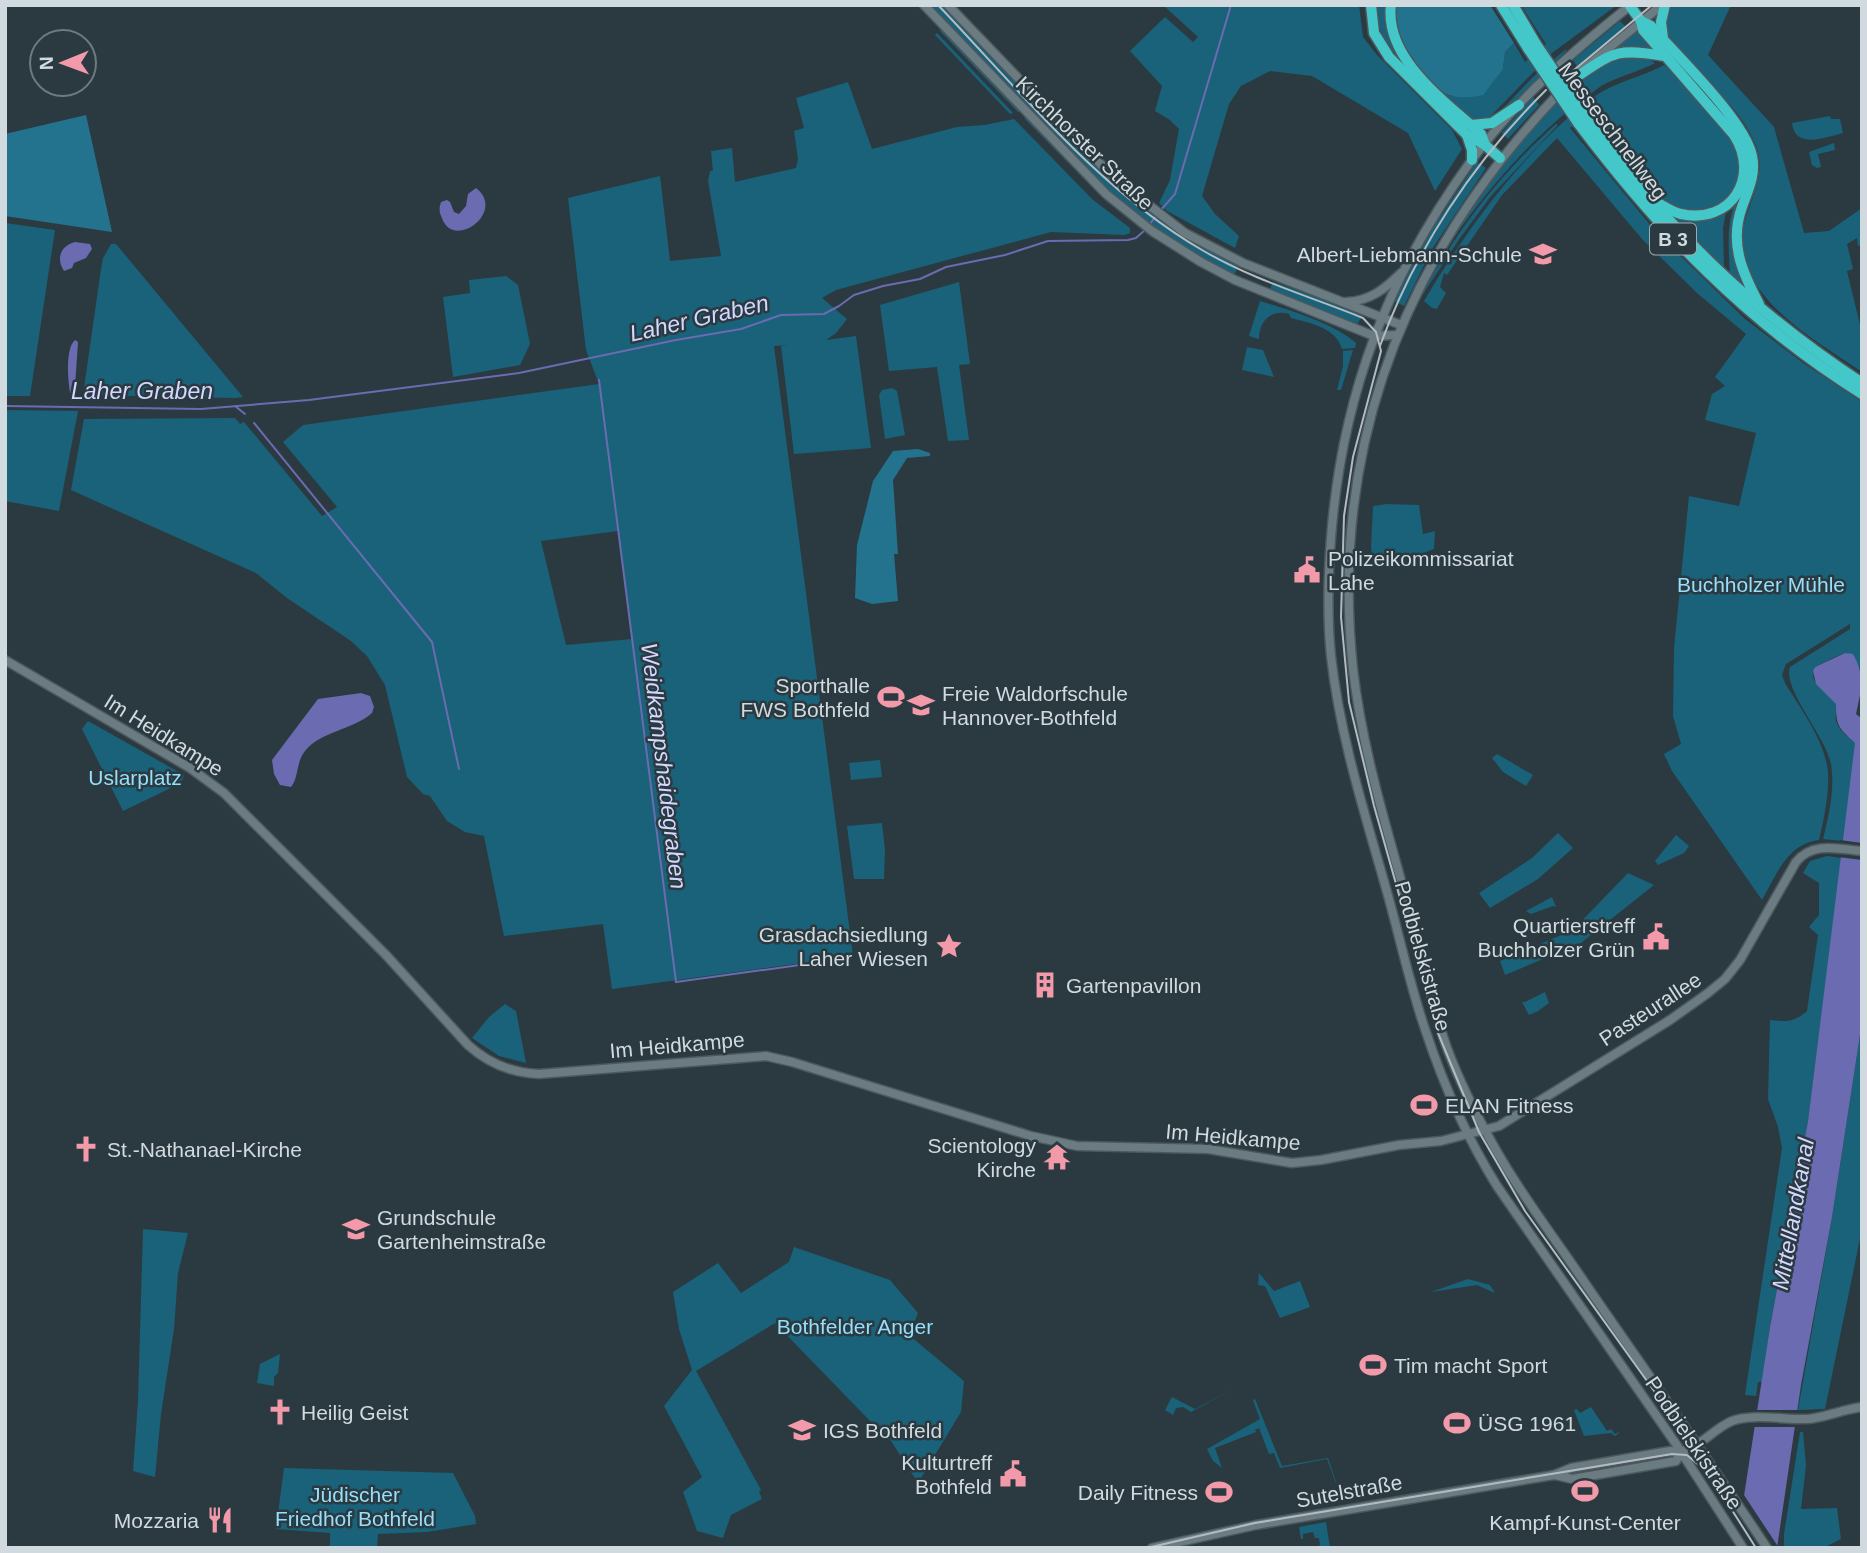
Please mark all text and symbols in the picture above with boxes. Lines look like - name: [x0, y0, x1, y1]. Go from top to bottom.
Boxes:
- north arrow: [28, 28, 98, 98]
- text: N: [36, 56, 57, 70]
- street label: Messeschnellweg: [1554, 58, 1672, 204]
- street label: Kirchhorster Straße: [1012, 71, 1158, 215]
- road number: B 3: [1650, 224, 1696, 255]
- school or university icon: Albert-Liebmann-Schule: [1528, 239, 1558, 269]
- place label: Albert-Liebmann-Schule: [1297, 243, 1522, 266]
- water label: Laher Graben: [627, 289, 771, 347]
- water label: Laher Graben: [71, 378, 213, 404]
- place label: Polizeikommissariat Lahe: [1328, 547, 1514, 594]
- public building icon: Polizeikommissariat Lahe: [1292, 555, 1322, 585]
- park label: Buchholzer Mühle: [1677, 573, 1845, 596]
- water label: Weidkampshaidegraben: [636, 642, 692, 890]
- place label: Sporthalle FWS Bothfeld: [740, 674, 870, 721]
- sports icon: Sporthalle FWS Bothfeld: [876, 682, 906, 712]
- place label: Freie Waldorfschule Hannover-Bothfeld: [942, 682, 1128, 729]
- street label: Im Heidkampe: [100, 689, 228, 781]
- school or university icon: Freie Waldorfschule Hannover-Bothfeld: [906, 690, 936, 720]
- park label: Uslarplatz: [88, 766, 182, 789]
- street label: Podbielskistraße: [1391, 878, 1455, 1034]
- place label: Quartierstreff Buchholzer Grün: [1477, 914, 1635, 961]
- public building icon: Quartierstreff Buchholzer Grün: [1641, 922, 1671, 952]
- place label: Grasdachsiedlung Laher Wiesen: [759, 923, 928, 970]
- place icon: Grasdachsiedlung Laher Wiesen: [934, 931, 964, 961]
- street label: Pasteurallee: [1595, 968, 1705, 1050]
- building icon: Gartenpavillon: [1030, 970, 1060, 1000]
- place label: Gartenpavillon: [1066, 974, 1201, 997]
- street label: Im Heidkampe: [609, 1028, 745, 1062]
- sports icon: ELAN Fitness: [1409, 1090, 1439, 1120]
- place label: ELAN Fitness: [1445, 1094, 1573, 1117]
- street label: Im Heidkampe: [1165, 1120, 1301, 1154]
- church icon: St.-Nathanael-Kirche: [71, 1134, 101, 1164]
- place label: Scientology Kirche: [927, 1134, 1036, 1181]
- water label: Mittellandkanal: [1767, 1135, 1819, 1292]
- place label: St.-Nathanael-Kirche: [107, 1138, 302, 1161]
- temple icon: Scientology Kirche: [1042, 1142, 1072, 1172]
- place label: Grundschule Gartenheimstraße: [377, 1206, 546, 1253]
- school or university icon: Grundschule Gartenheimstraße: [341, 1214, 371, 1244]
- park label: Bothfelder Anger: [777, 1315, 933, 1338]
- sports icon: Tim macht Sport: [1358, 1350, 1388, 1380]
- place label: Tim macht Sport: [1394, 1354, 1547, 1377]
- street label: Podbielskistraße: [1641, 1372, 1747, 1514]
- church icon: Heilig Geist: [265, 1397, 295, 1427]
- place label: Heilig Geist: [301, 1401, 409, 1424]
- sports icon: ÜSG 1961: [1442, 1408, 1472, 1438]
- place label: ÜSG 1961: [1478, 1412, 1576, 1435]
- school or university icon: IGS Bothfeld: [787, 1415, 817, 1445]
- place label: IGS Bothfeld: [823, 1419, 942, 1442]
- place label: Kulturtreff Bothfeld: [901, 1451, 992, 1498]
- public building icon: Kulturtreff Bothfeld: [998, 1459, 1028, 1489]
- street label: Sutelstraße: [1294, 1470, 1404, 1512]
- sports icon: Kampf-Kunst-Center: [1570, 1476, 1600, 1506]
- sports icon: Daily Fitness: [1204, 1477, 1234, 1507]
- place label: Daily Fitness: [1078, 1481, 1198, 1504]
- park label: Jüdischer Friedhof Bothfeld: [275, 1483, 435, 1530]
- restaurant icon: Mozzaria: [205, 1505, 235, 1535]
- place label: Mozzaria: [114, 1509, 199, 1532]
- place label: Kampf-Kunst-Center: [1489, 1511, 1681, 1534]

